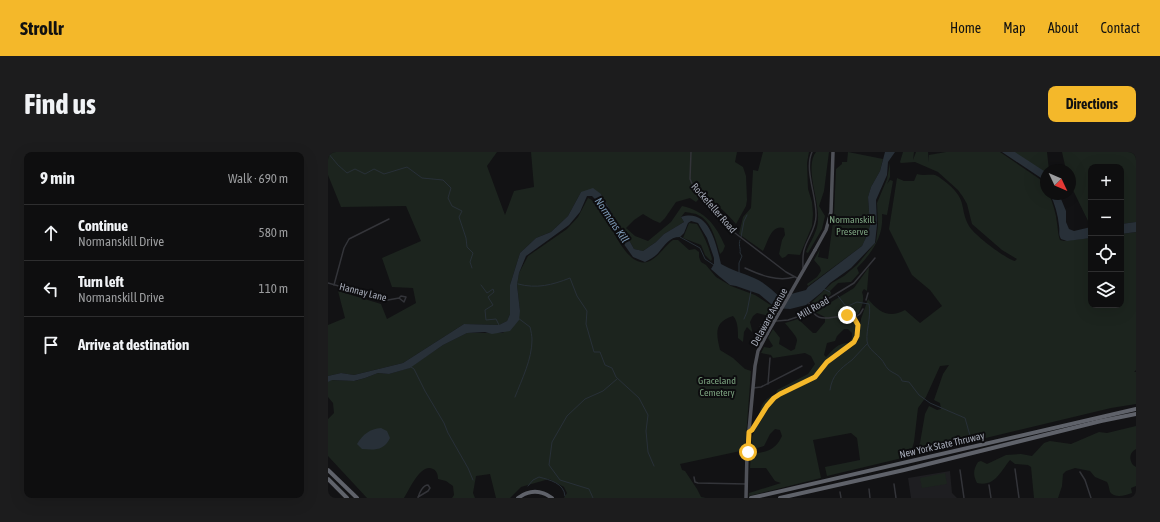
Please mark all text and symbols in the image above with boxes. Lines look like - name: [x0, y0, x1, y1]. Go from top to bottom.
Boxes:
- text: Strollr: [20, 17, 64, 39]
- text: Home: [950, 20, 981, 36]
- text: Map: [1003, 20, 1026, 36]
- text: About: [1048, 20, 1079, 36]
- text: Contact: [1101, 20, 1140, 36]
- button: Directions: [1048, 86, 1136, 122]
- text: Find us: [24, 88, 96, 120]
- north arrow: [1040, 164, 1076, 200]
- map controls: [1088, 164, 1124, 308]
- button: +: [1088, 164, 1124, 200]
- text: 9 min: [40, 168, 75, 188]
- text: Walk · 690 m: [228, 171, 288, 186]
- street label: Rockefeller Road: [689, 181, 739, 235]
- water label: Normans Kill: [593, 195, 632, 245]
- button: −: [1088, 200, 1124, 236]
- park label: Normanskill Preserve: [829, 214, 875, 237]
- text: Continue: [78, 217, 128, 234]
- icon: ahead: [40, 222, 62, 244]
- text: 580 m: [259, 225, 288, 240]
- text: Normanskill Drive: [78, 234, 164, 249]
- button: locate: [1088, 236, 1124, 272]
- button: layers: [1088, 272, 1124, 308]
- text: Turn left: [78, 273, 124, 290]
- icon: left: [40, 278, 62, 300]
- text: 110 m: [259, 281, 288, 296]
- street label: Hannay Lane: [338, 281, 388, 303]
- street label: Delaware Avenue: [749, 286, 790, 348]
- text: Normanskill Drive: [78, 290, 164, 305]
- street label: Mill Road: [795, 294, 831, 321]
- route end: [838, 306, 856, 324]
- icon: arrive: [40, 334, 62, 356]
- text: Arrive at destination: [78, 336, 189, 353]
- park label: Graceland Cemetery: [698, 375, 736, 398]
- street label: New York State Thruway: [898, 430, 986, 460]
- route start: [739, 443, 757, 461]

